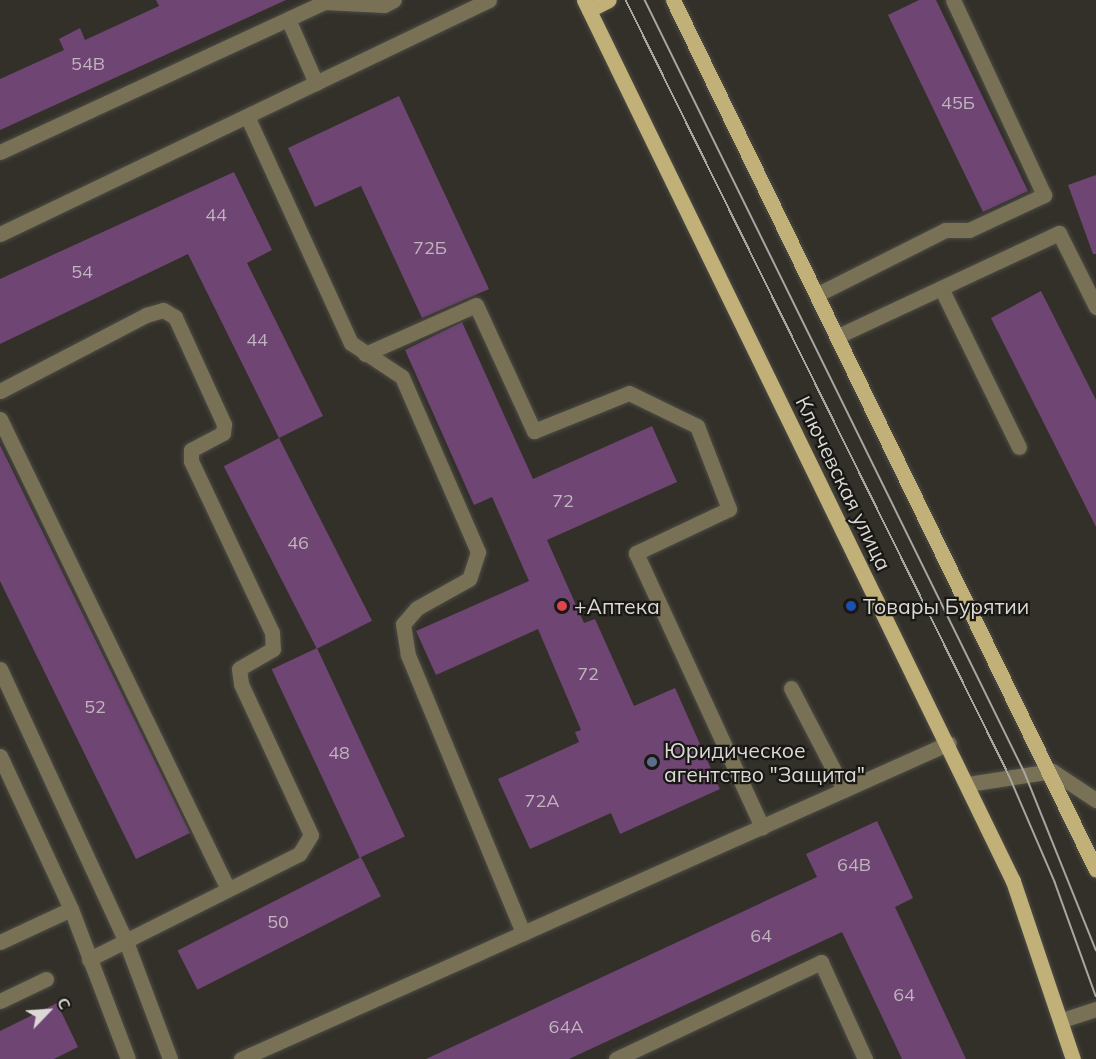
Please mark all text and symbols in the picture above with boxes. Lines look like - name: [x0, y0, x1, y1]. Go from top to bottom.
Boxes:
- house number: 54В: [71, 53, 105, 75]
- house number: 45Б: [941, 92, 975, 114]
- house number: 44: [205, 204, 227, 226]
- house number: 72Б: [413, 237, 447, 259]
- house number: 54: [71, 261, 93, 283]
- house number: 44: [246, 329, 268, 351]
- street label: Ключевская улица: [791, 392, 897, 574]
- house number: 72: [552, 490, 574, 512]
- house number: 46: [287, 532, 309, 554]
- place label: +Аптека: [574, 593, 660, 619]
- place label: Товары Бурятии: [863, 593, 1029, 619]
- marker: +Аптека: [555, 599, 569, 613]
- marker: Товары Бурятии: [844, 599, 858, 613]
- house number: 72: [577, 663, 599, 685]
- house number: 52: [84, 696, 106, 718]
- place label: Юридическое агентство "Защита": [664, 737, 865, 787]
- house number: 48: [328, 742, 350, 764]
- marker: Юридическое агентство "Защита": [645, 755, 659, 769]
- house number: 72А: [525, 790, 559, 812]
- house number: 64В: [837, 854, 871, 876]
- house number: 50: [267, 911, 289, 933]
- house number: 64: [750, 925, 772, 947]
- north arrow: [18, 981, 78, 1041]
- house number: 64: [893, 984, 915, 1006]
- text: С: [53, 994, 76, 1013]
- house number: 64А: [549, 1016, 583, 1038]

